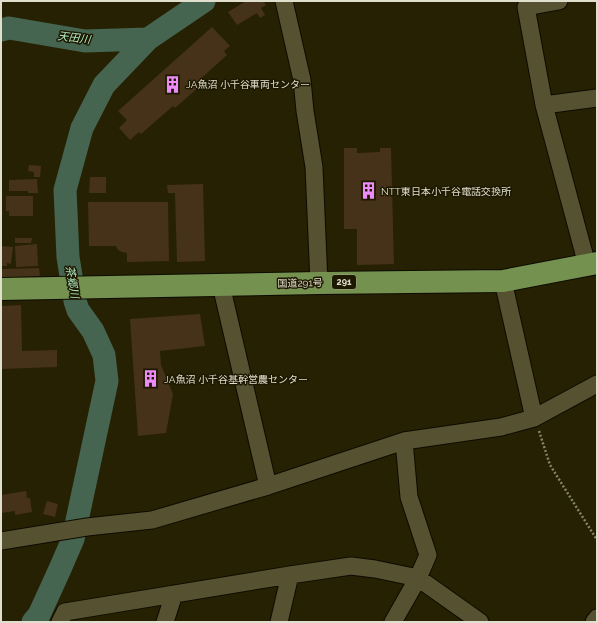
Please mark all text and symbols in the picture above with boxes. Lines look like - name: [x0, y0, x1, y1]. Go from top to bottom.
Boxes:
- water label: 天田川: [57, 30, 92, 47]
- building icon: JA魚沼 小千谷車両センター: [163, 74, 183, 94]
- place label: JA魚沼 小千谷車両センター: [186, 79, 310, 90]
- building icon: NTT東日本小千谷電話交換所: [358, 181, 378, 201]
- place label: NTT東日本小千谷電話交換所: [381, 186, 511, 197]
- water label: 茶郷川: [63, 265, 81, 300]
- road number: 291: [332, 275, 356, 289]
- street label: 国道291号: [277, 277, 323, 289]
- building icon: JA魚沼 小千谷基幹営農センター: [141, 369, 161, 389]
- place label: JA魚沼 小千谷基幹営農センター: [164, 374, 308, 385]

